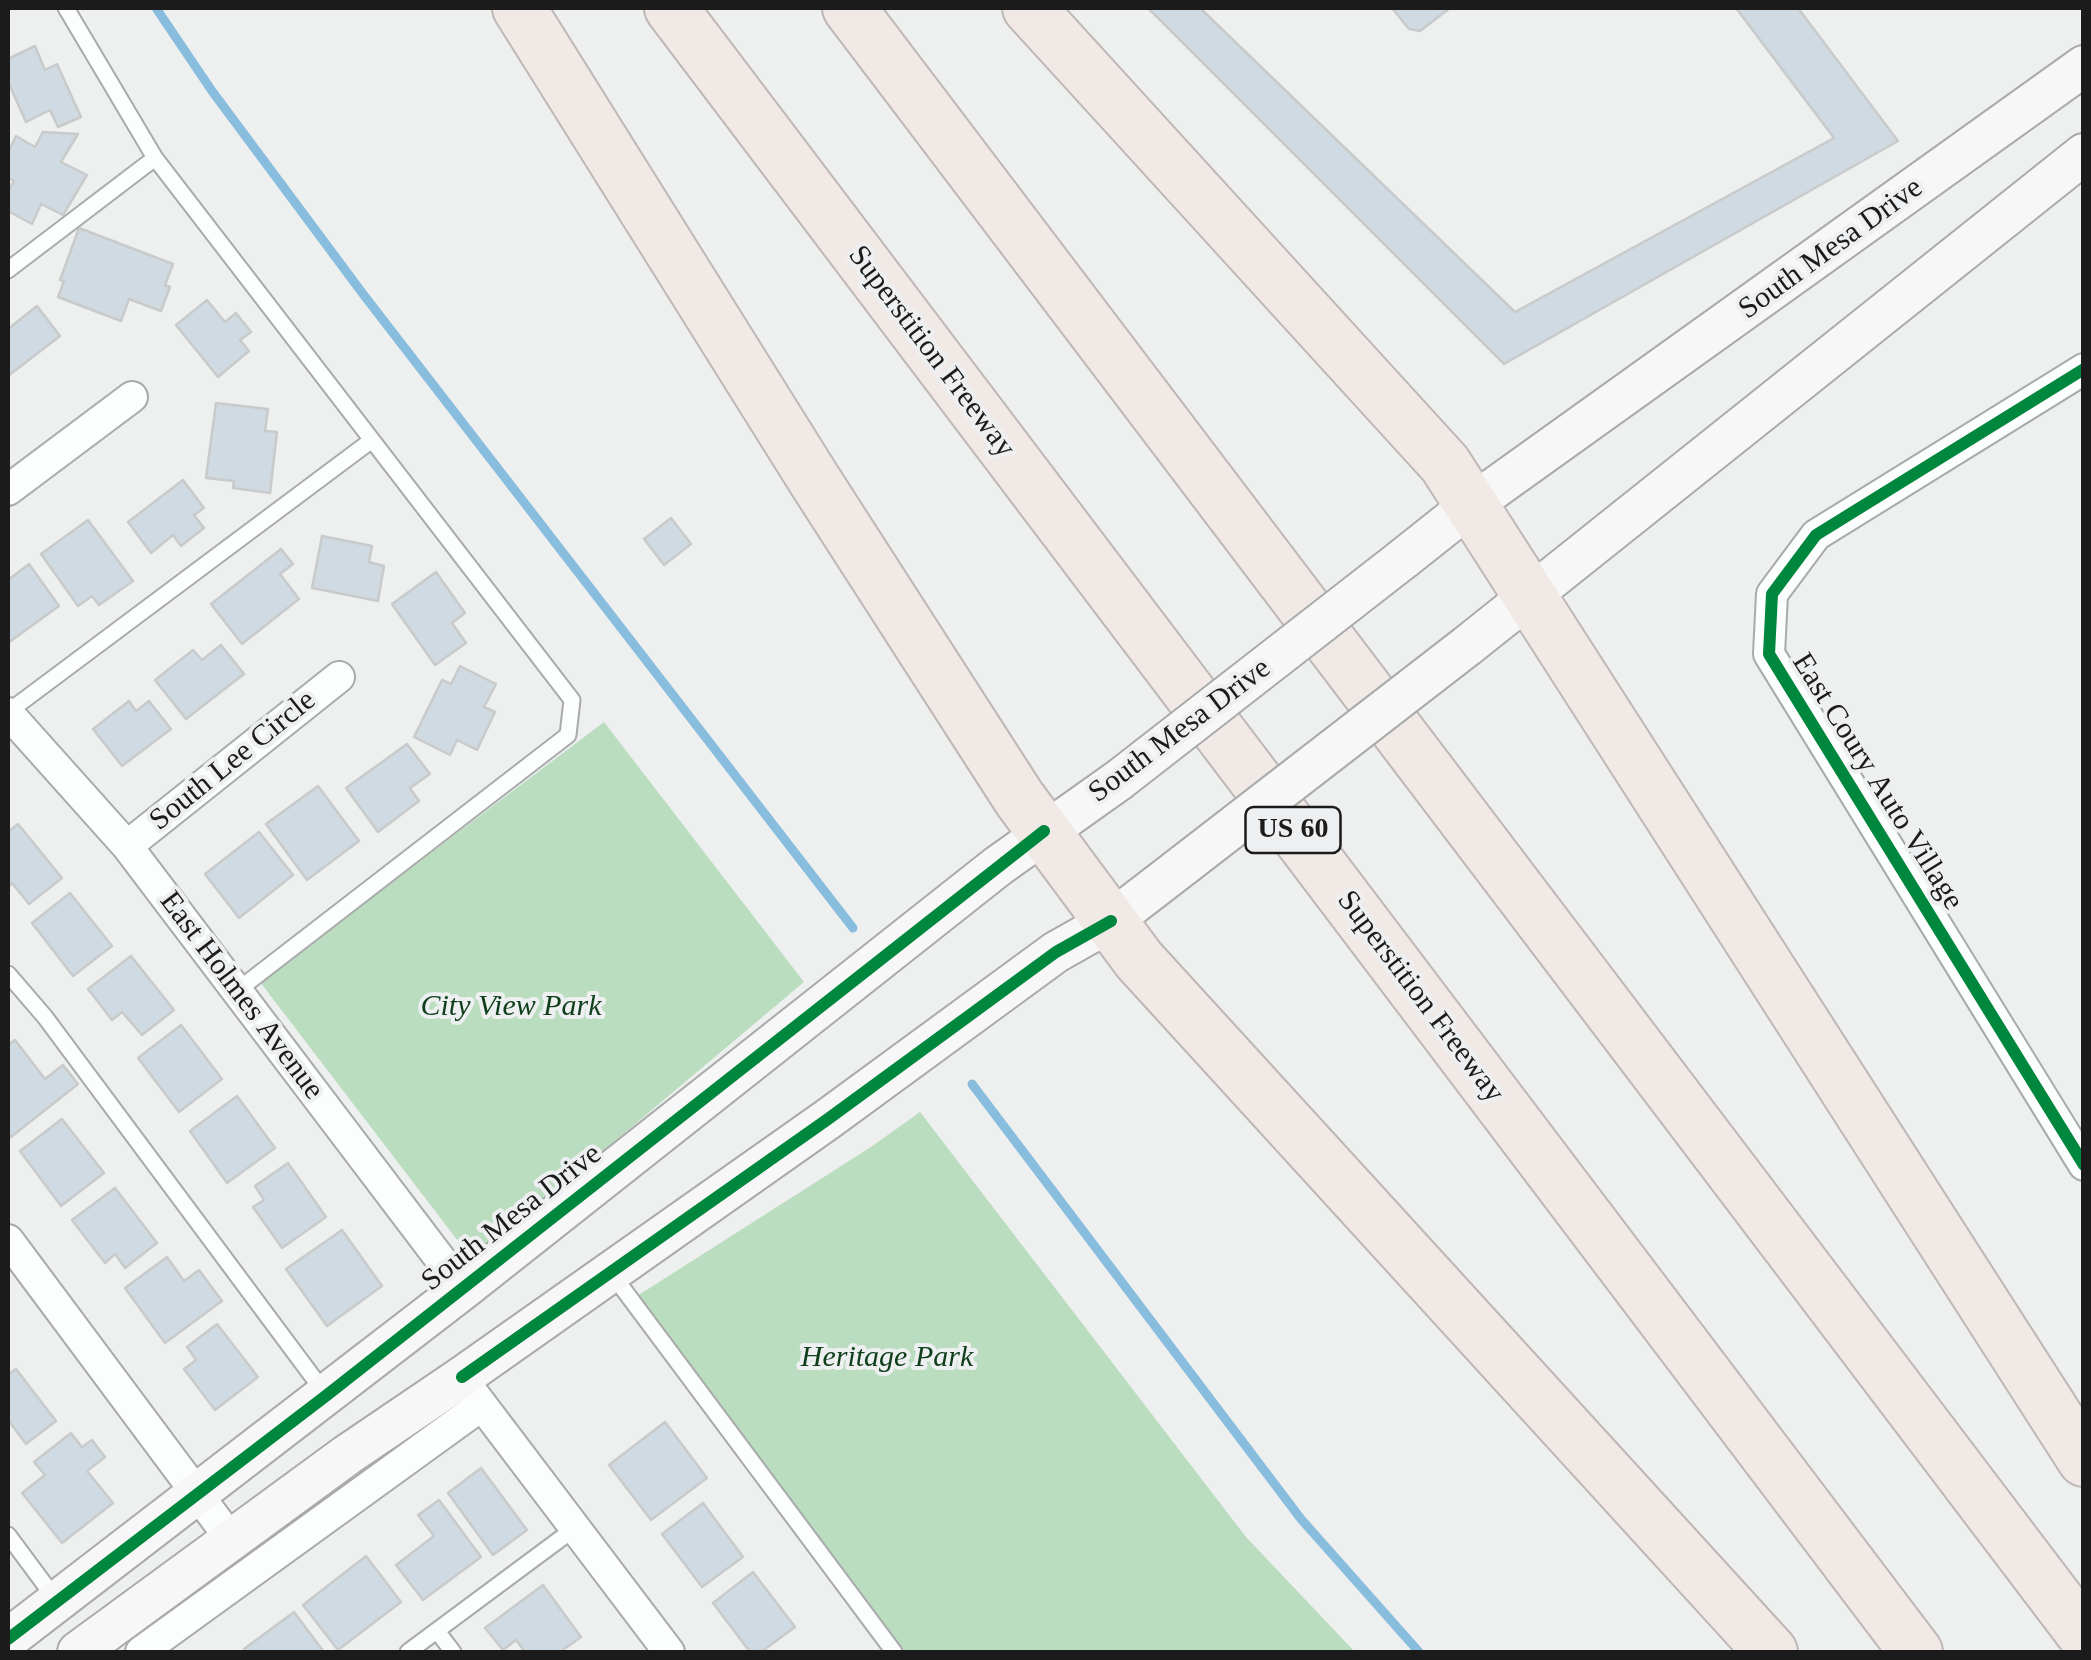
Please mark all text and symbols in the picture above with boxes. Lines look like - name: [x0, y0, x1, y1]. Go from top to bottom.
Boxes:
- street label: South Mesa Drive: [1732, 170, 1930, 328]
- street label: Superstition Freeway: [840, 239, 1022, 465]
- street label: East Coury Auto Village: [1783, 647, 1971, 917]
- street label: South Mesa Drive: [1082, 651, 1278, 811]
- street label: South Lee Circle: [143, 683, 323, 839]
- road number: US 60: [1246, 807, 1340, 853]
- street label: Superstition Freeway: [1329, 884, 1511, 1110]
- street label: East Holmes Avenue: [151, 885, 331, 1107]
- park label: City View Park: [420, 989, 602, 1025]
- street label: South Mesa Drive: [415, 1137, 609, 1299]
- park label: Heritage Park: [801, 1340, 973, 1376]

